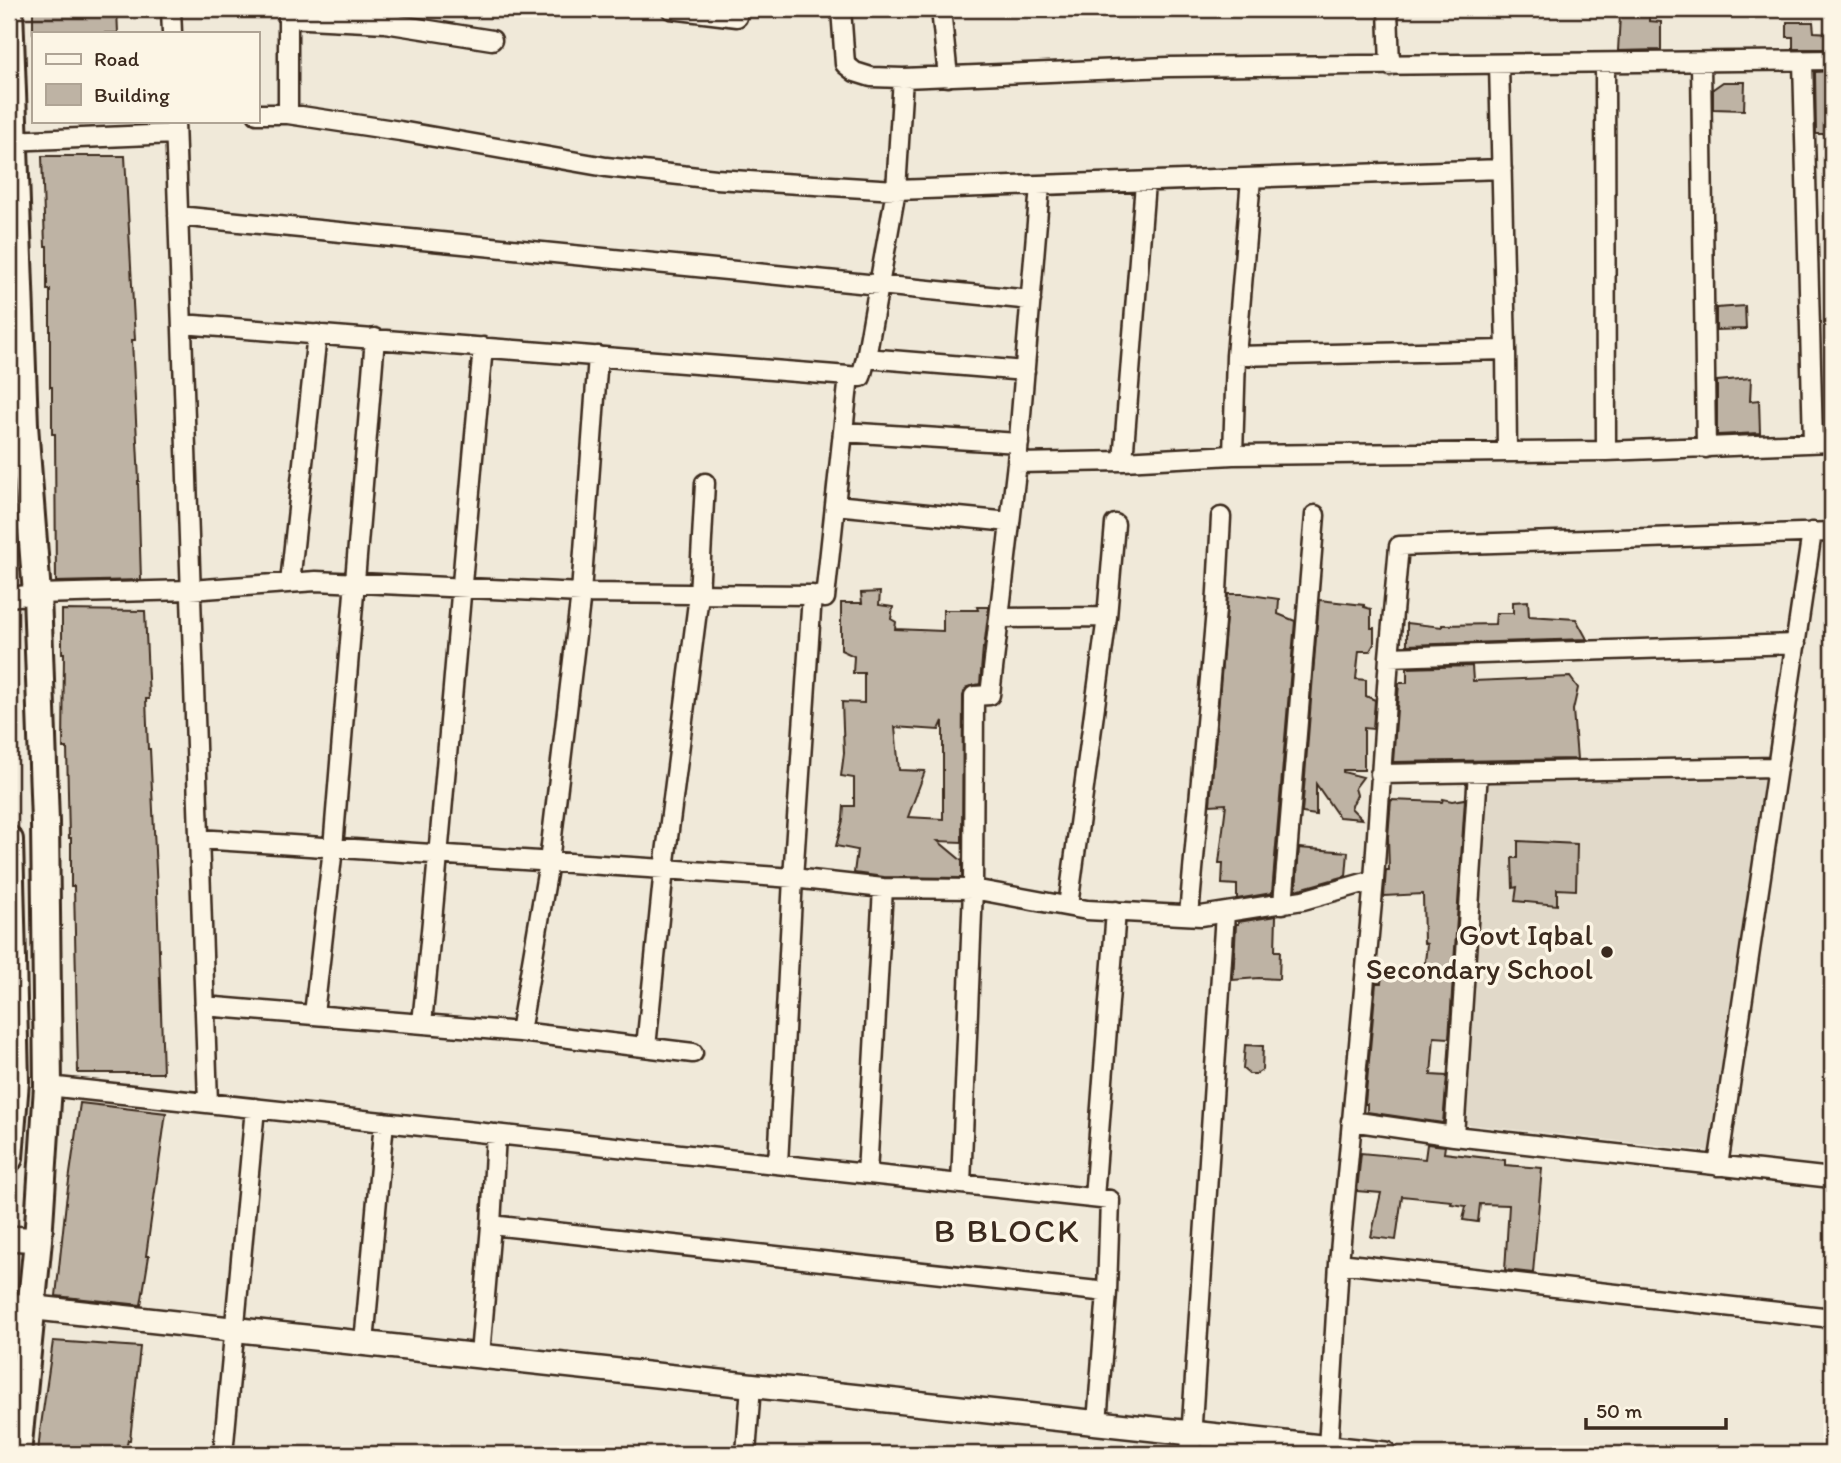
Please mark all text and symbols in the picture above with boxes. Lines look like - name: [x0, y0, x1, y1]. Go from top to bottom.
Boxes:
- legend: [32, 32, 259, 122]
- text: Road: [94, 46, 140, 71]
- text: Building: [94, 82, 170, 107]
- place label: Govt Iqbal Secondary School: [1366, 916, 1594, 987]
- marker: Govt Iqbal Secondary School: [1599, 944, 1615, 960]
- district label: B BLOCK: [934, 1211, 1080, 1250]
- scale bar: [1586, 1386, 1726, 1430]
- text: 50 m: [1596, 1398, 1643, 1423]

